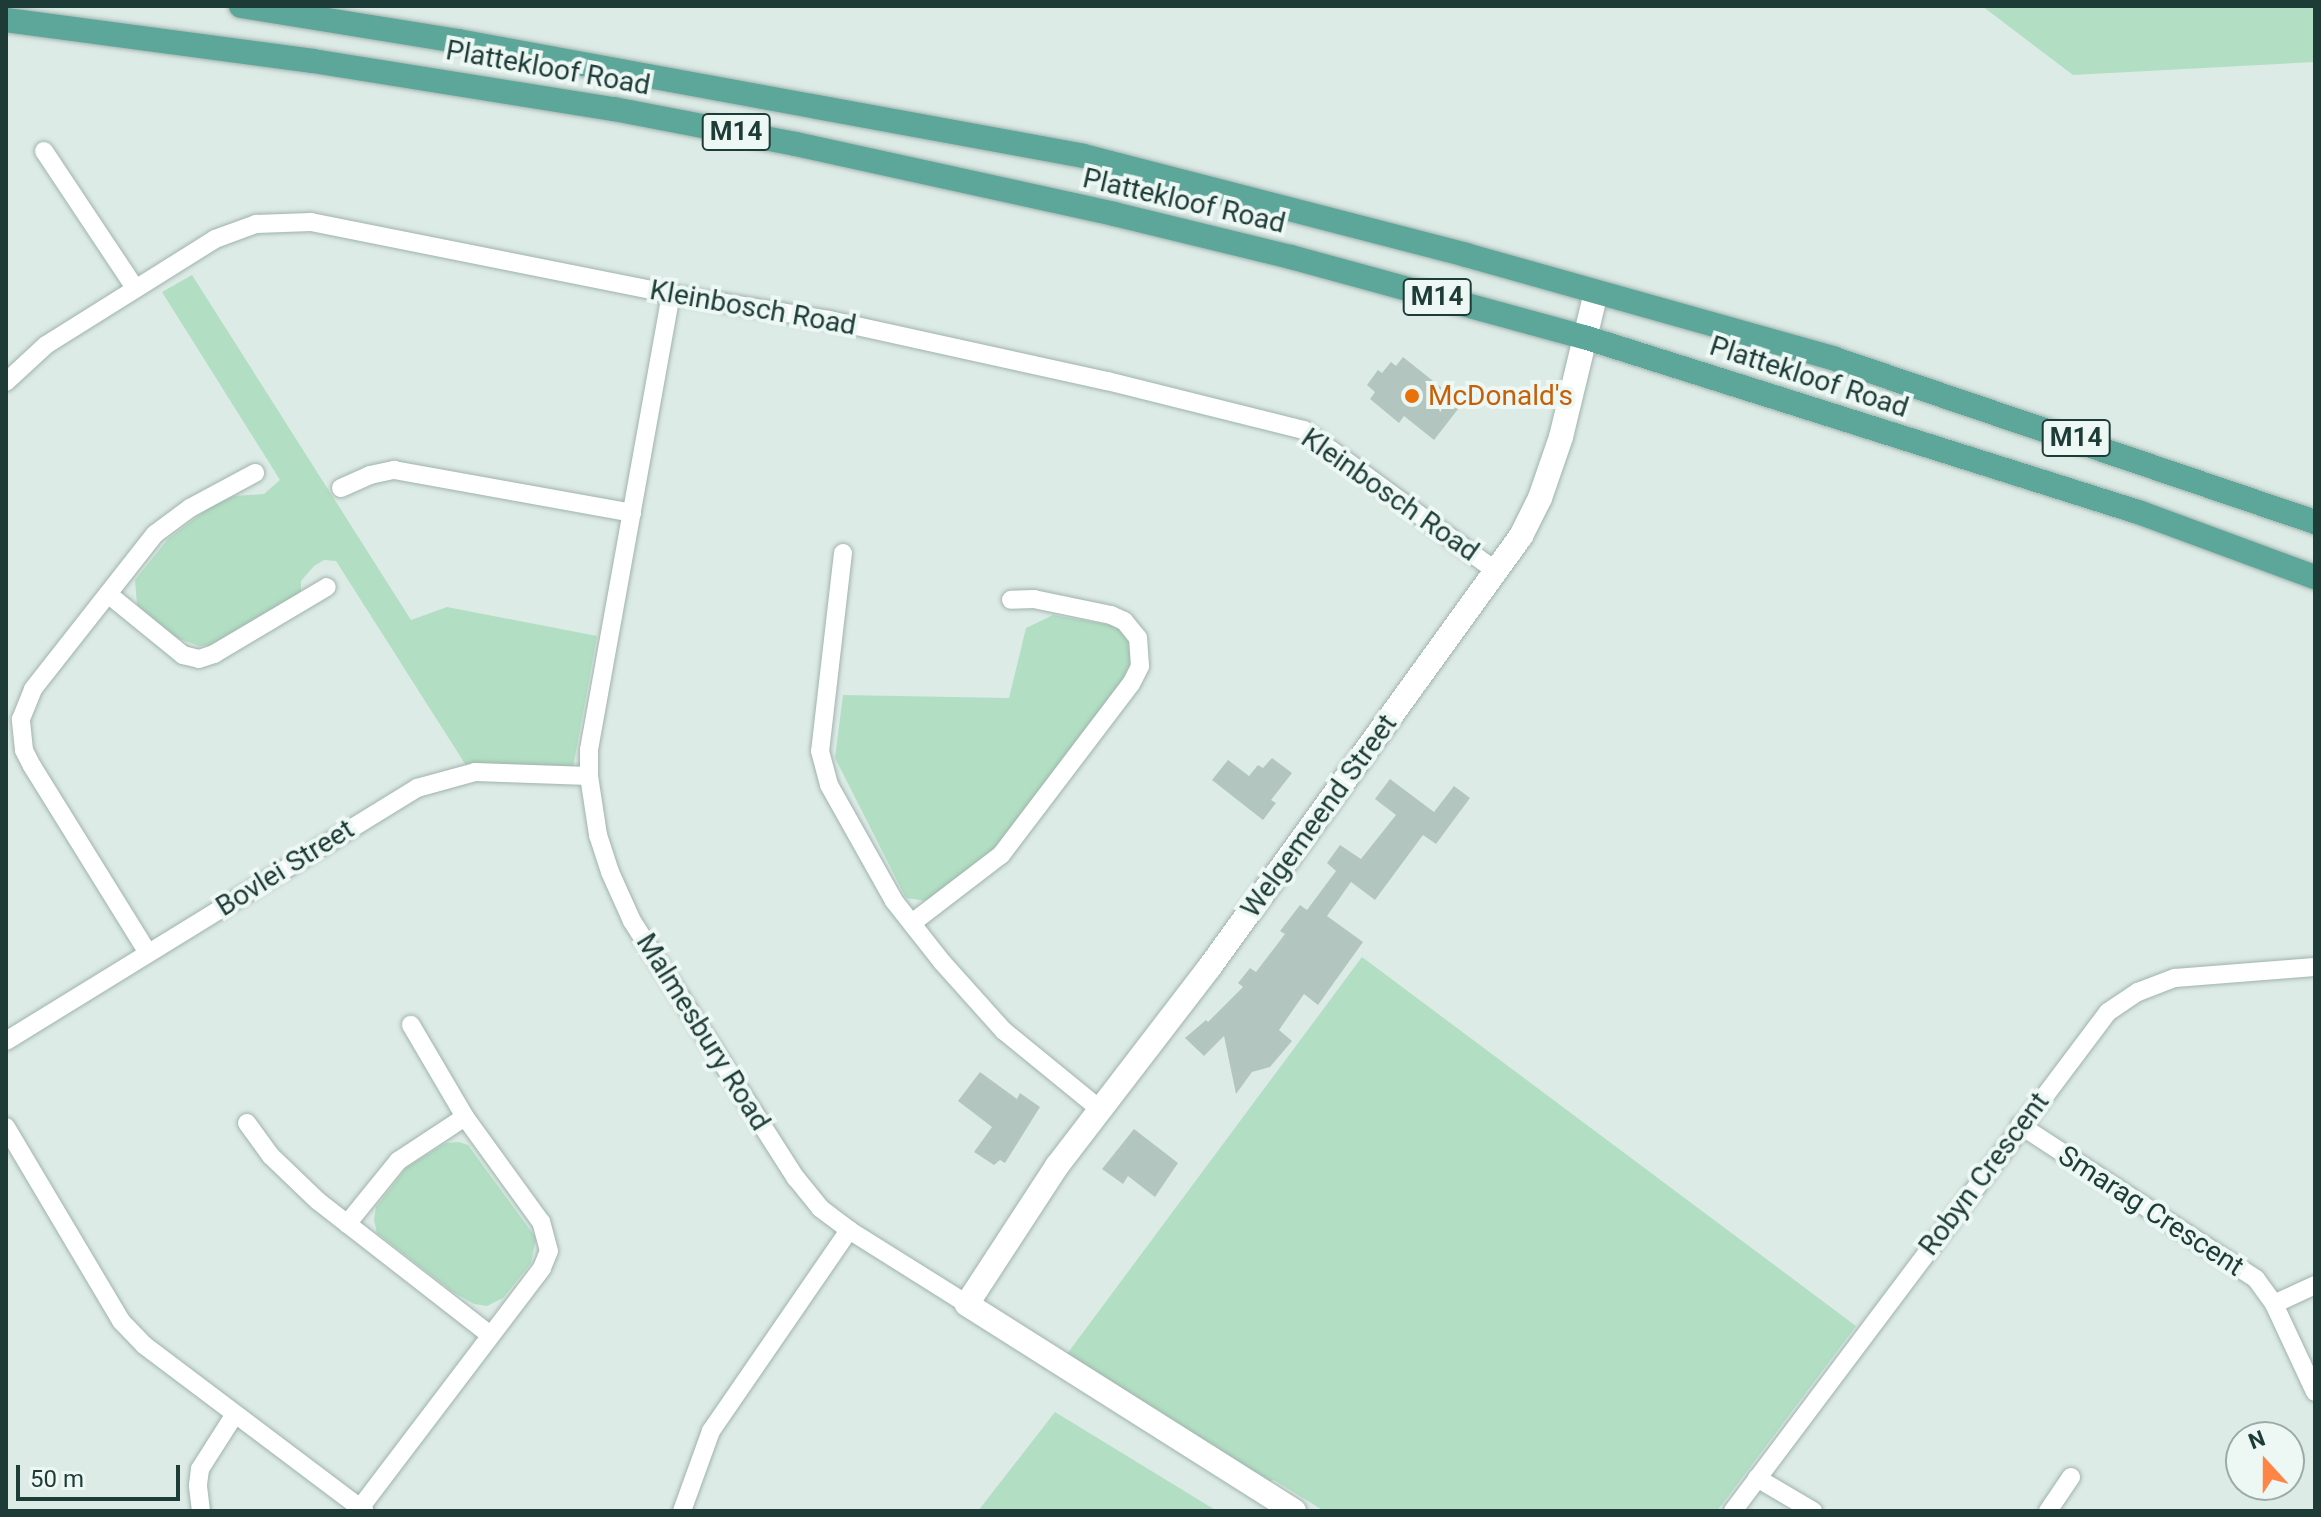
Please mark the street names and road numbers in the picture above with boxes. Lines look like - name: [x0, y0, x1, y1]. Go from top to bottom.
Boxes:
- street label: Plattekloof Road: [443, 34, 653, 102]
- road number: M14: [700, 110, 772, 154]
- street label: Plattekloof Road: [1080, 161, 1288, 241]
- street label: Kleinbosch Road: [647, 273, 859, 343]
- road number: M14: [1401, 275, 1473, 319]
- street label: Plattekloof Road: [1706, 329, 1912, 425]
- road number: M14: [2040, 416, 2112, 460]
- street label: Kleinbosch Road: [1295, 421, 1485, 569]
- street label: Welgemeend Street: [1234, 708, 1404, 924]
- street label: Bovlei Street: [210, 812, 360, 924]
- street label: Malmesbury Road: [629, 927, 777, 1137]
- street label: Robyn Crescent: [1912, 1086, 2056, 1262]
- street label: Smarag Crescent: [2052, 1139, 2250, 1283]

